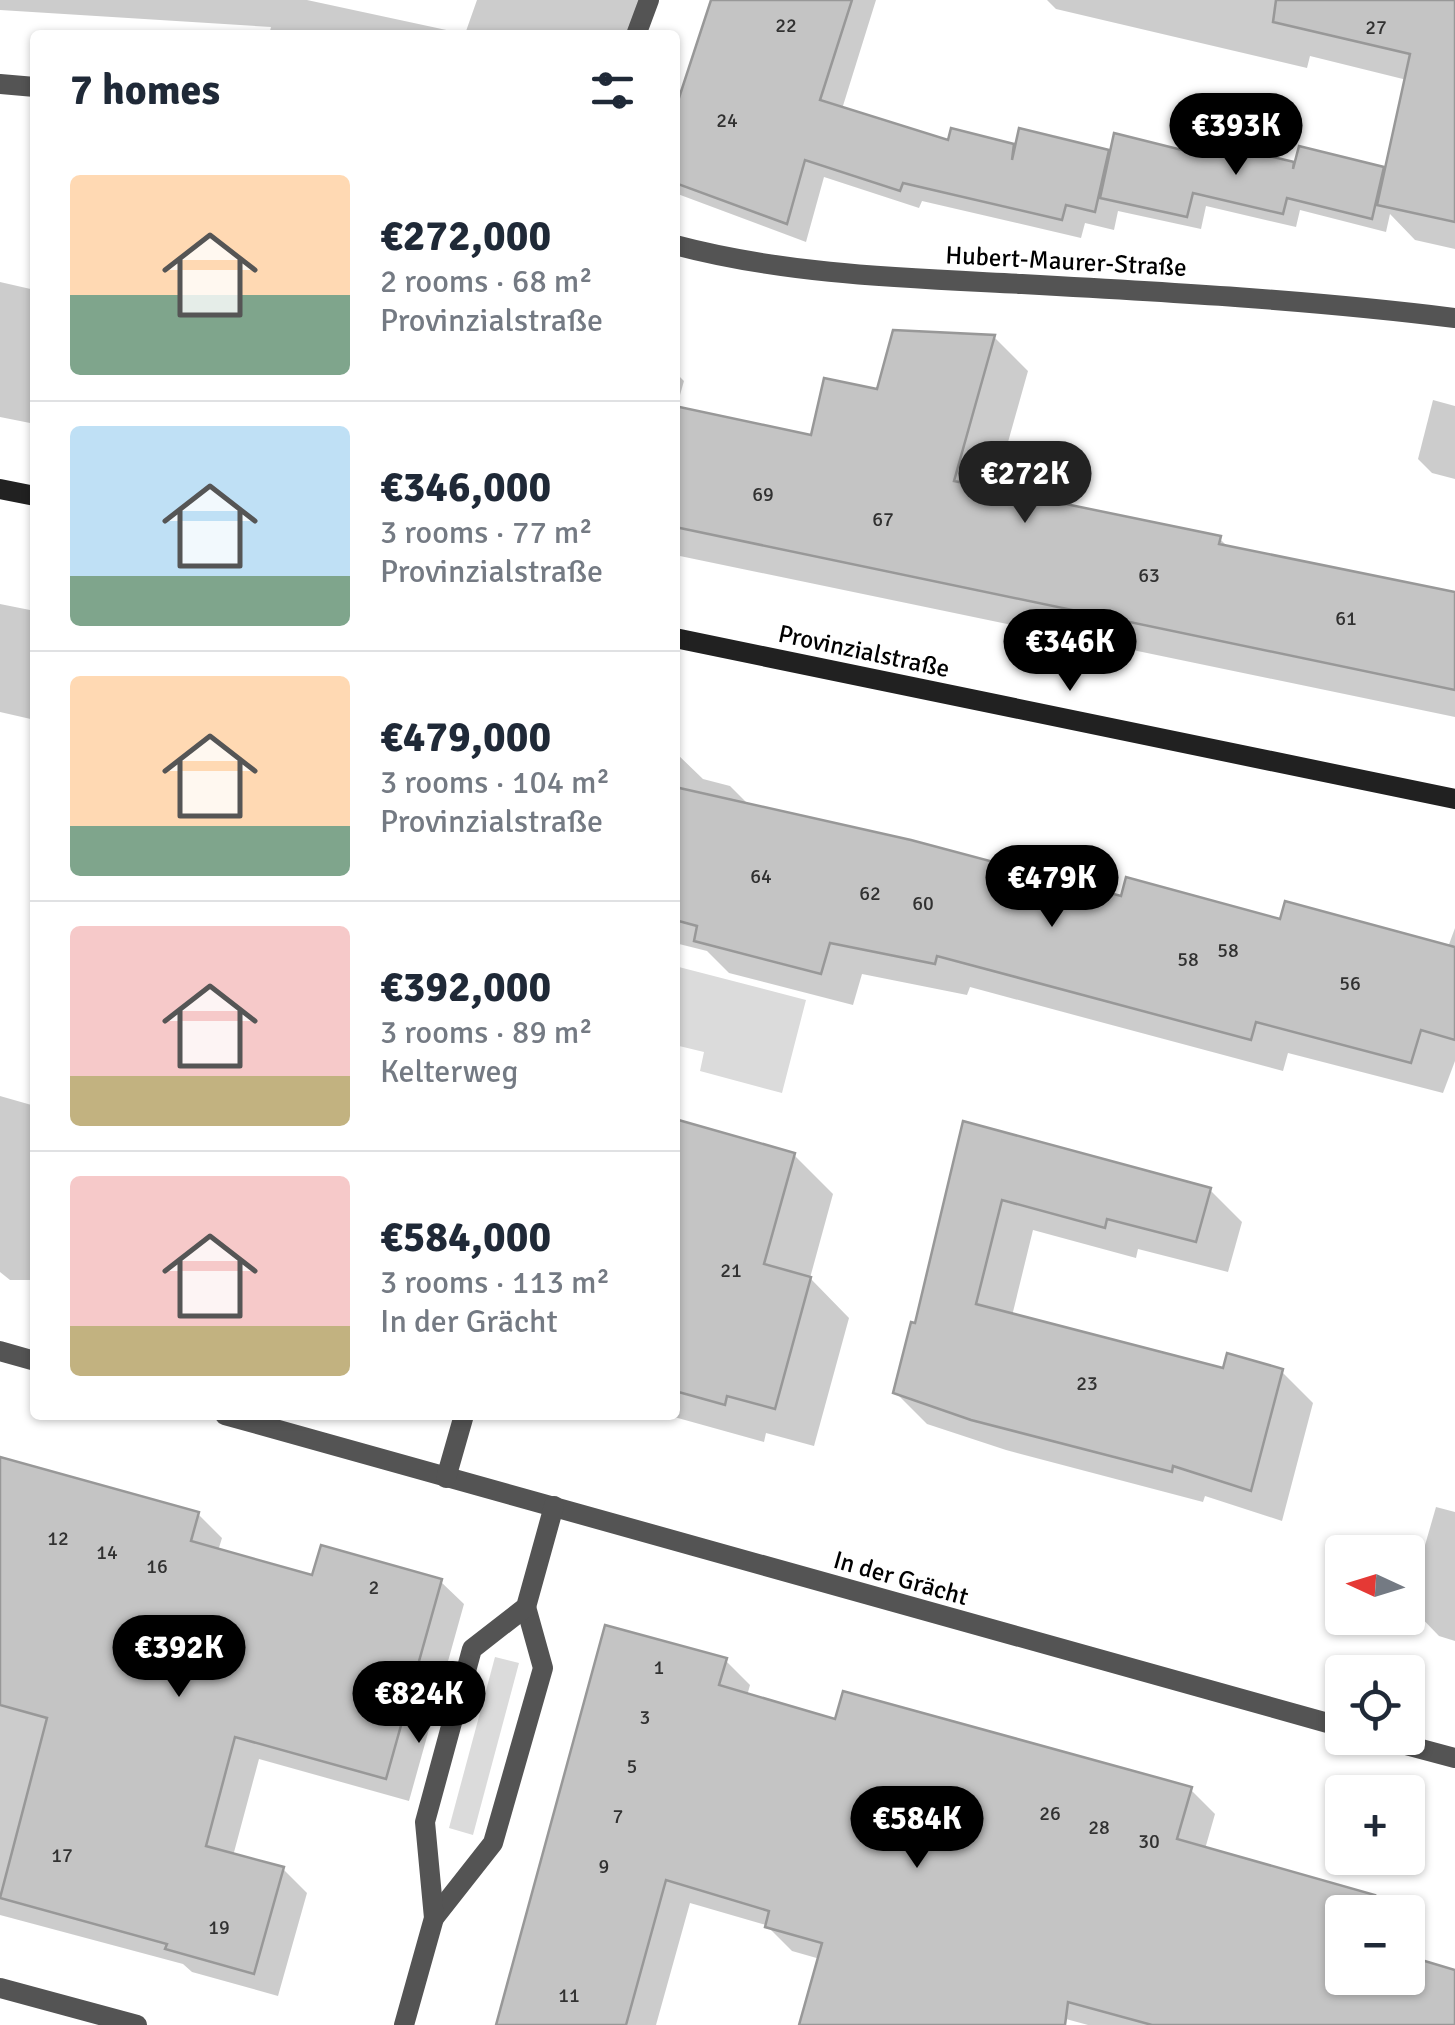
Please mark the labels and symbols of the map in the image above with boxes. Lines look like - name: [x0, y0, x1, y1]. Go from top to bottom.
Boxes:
- house number: 22: [775, 13, 797, 38]
- house number: 27: [1365, 15, 1387, 40]
- pin: €393K: [1166, 93, 1306, 178]
- house number: 24: [716, 108, 738, 133]
- street label: Hubert-Maurer-Straße: [945, 239, 1187, 283]
- pin: €272K: [955, 441, 1095, 526]
- house number: 69: [752, 482, 774, 507]
- house number: 67: [872, 507, 894, 532]
- house number: 63: [1138, 563, 1160, 588]
- house number: 61: [1335, 606, 1357, 631]
- pin: €346K: [1000, 609, 1140, 694]
- street label: Provinzialstraße: [776, 618, 952, 684]
- pin: €479K: [982, 845, 1122, 930]
- house number: 64: [750, 864, 772, 889]
- house number: 62: [859, 881, 881, 906]
- house number: 60: [912, 891, 934, 916]
- house number: 58: [1217, 938, 1239, 963]
- house number: 58: [1177, 947, 1199, 972]
- house number: 56: [1339, 971, 1361, 996]
- house number: 21: [720, 1258, 742, 1283]
- house number: 23: [1076, 1371, 1098, 1396]
- house number: 12: [47, 1526, 69, 1551]
- north arrow: [1325, 1535, 1425, 1635]
- house number: 14: [96, 1540, 118, 1565]
- street label: In der Grächt: [830, 1544, 972, 1612]
- house number: 16: [146, 1554, 168, 1579]
- house number: 2: [369, 1575, 379, 1600]
- pin: €392K: [109, 1615, 249, 1700]
- house number: 1: [654, 1655, 664, 1680]
- pin: €824K: [349, 1661, 489, 1746]
- house number: 3: [640, 1705, 650, 1730]
- house number: 5: [627, 1754, 637, 1779]
- pin: €584K: [847, 1786, 987, 1871]
- house number: 26: [1039, 1801, 1061, 1826]
- house number: 7: [613, 1804, 623, 1829]
- house number: 28: [1088, 1815, 1110, 1840]
- house number: 30: [1138, 1829, 1160, 1854]
- house number: 17: [51, 1843, 73, 1868]
- house number: 9: [599, 1854, 609, 1879]
- house number: 19: [208, 1915, 230, 1940]
- house number: 11: [558, 1983, 580, 2008]

